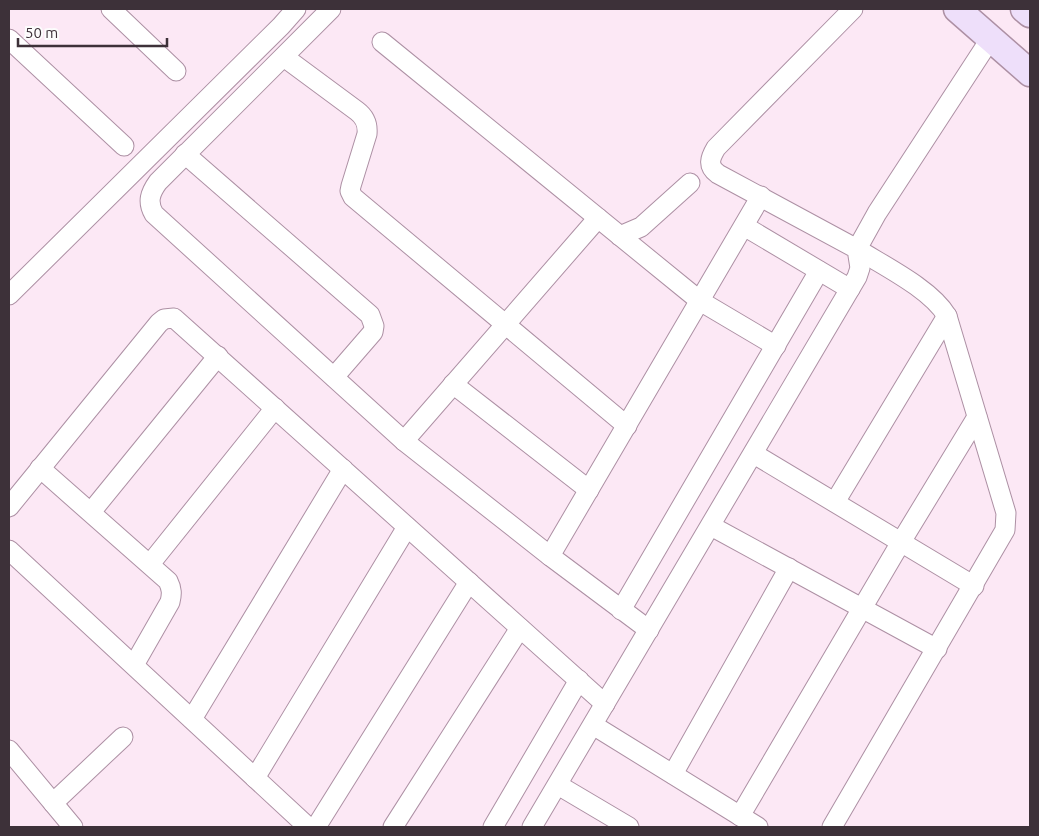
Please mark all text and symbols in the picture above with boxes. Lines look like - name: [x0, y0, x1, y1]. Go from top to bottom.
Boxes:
- scale bar: [18, 15, 166, 47]
- text: 50 m: [25, 24, 58, 41]

